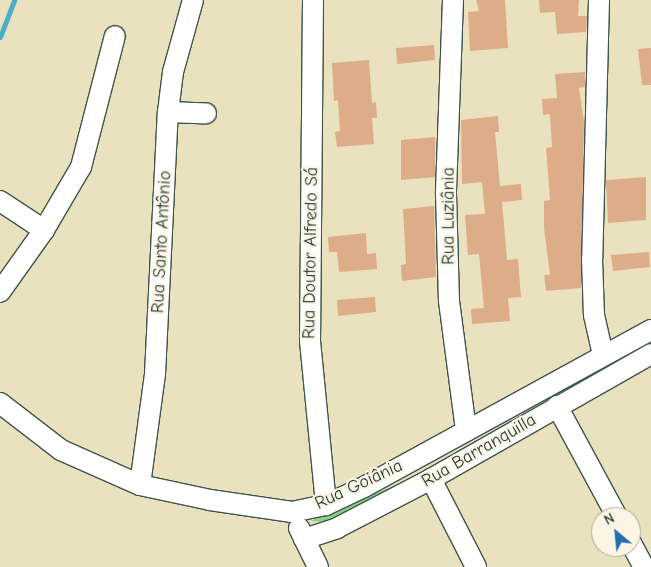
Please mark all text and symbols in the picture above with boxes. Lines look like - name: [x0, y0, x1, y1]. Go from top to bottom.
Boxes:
- street label: Rua Doutor Alfredo Sá: [299, 167, 323, 339]
- street label: Rua Luziânia: [438, 167, 460, 265]
- street label: Rua Santo Antônio: [147, 170, 177, 314]
- street label: Rua Barranquilla: [418, 409, 540, 493]
- street label: Rua Goiânia: [312, 455, 406, 515]
- north arrow: [591, 507, 641, 557]
- text: N: [601, 510, 617, 529]

